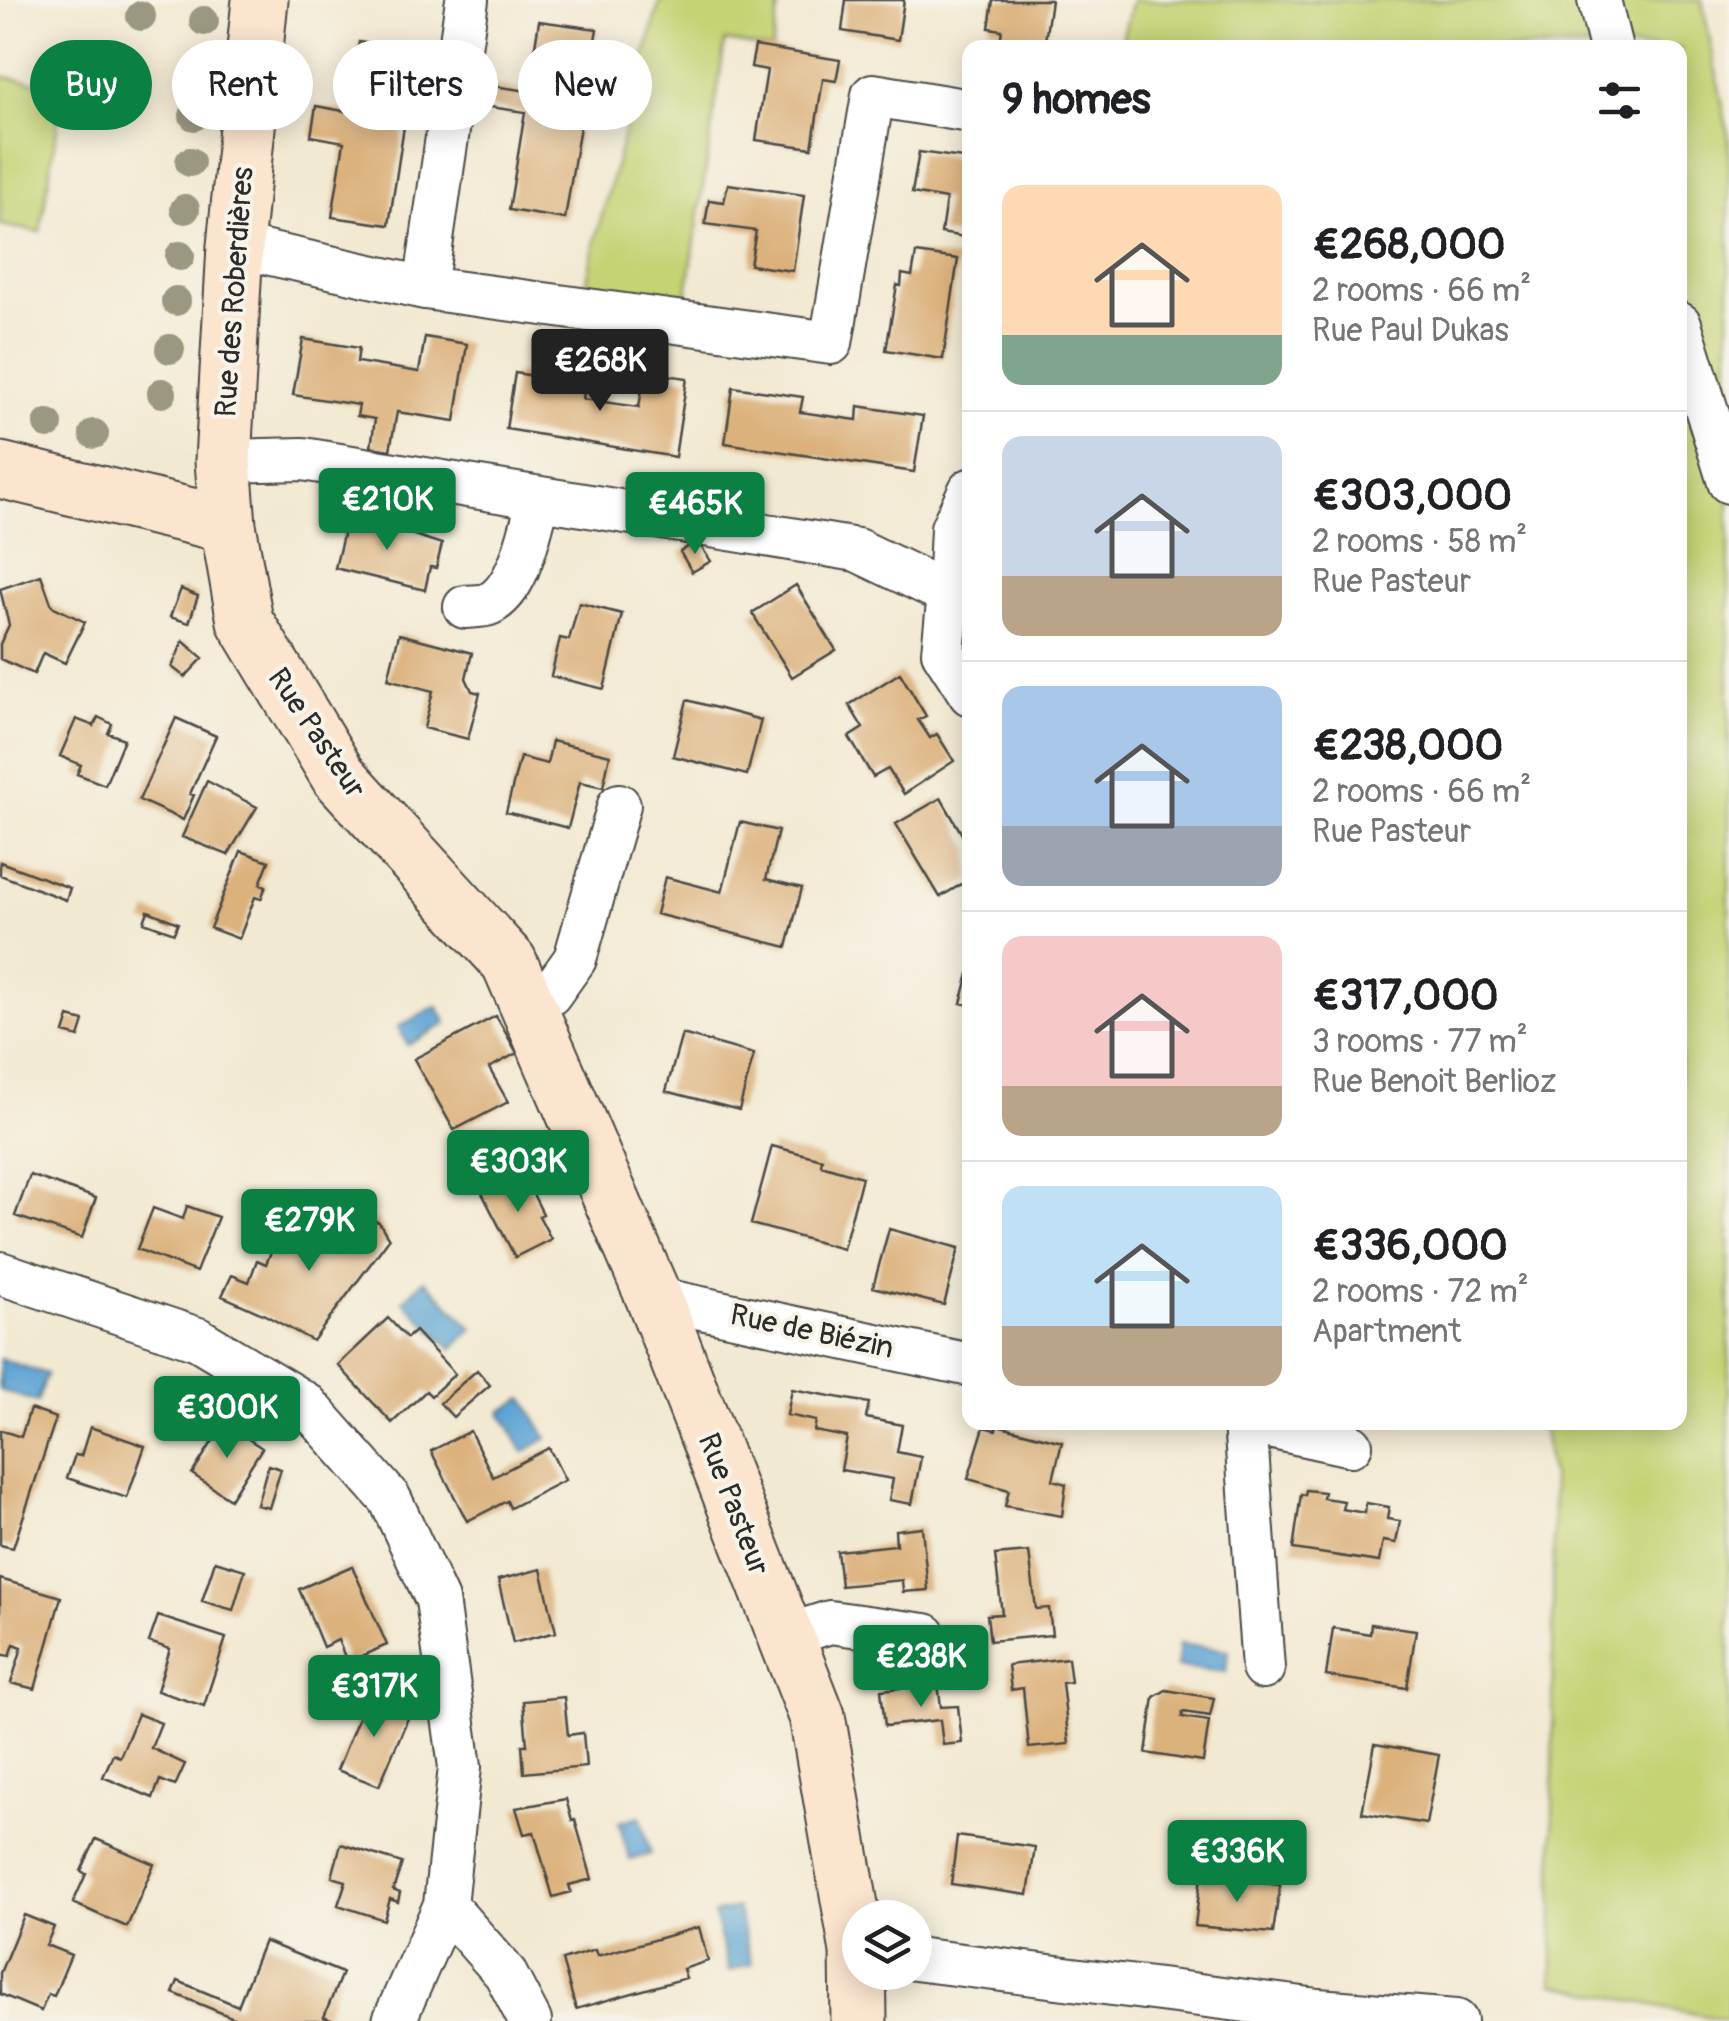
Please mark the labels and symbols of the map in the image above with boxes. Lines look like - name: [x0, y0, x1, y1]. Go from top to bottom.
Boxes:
- street label: Rue des Roberdières: [207, 166, 262, 418]
- pin: €268K: [530, 329, 670, 414]
- pin: €210K: [317, 468, 457, 553]
- pin: €465K: [625, 472, 765, 557]
- street label: Rue Pasteur: [260, 661, 374, 806]
- pin: €303K: [448, 1130, 588, 1215]
- pin: €279K: [239, 1189, 379, 1274]
- street label: Rue de Biézin: [727, 1296, 897, 1367]
- pin: €300K: [157, 1376, 297, 1461]
- street label: Rue Pasteur: [690, 1428, 778, 1581]
- pin: €238K: [851, 1625, 991, 1710]
- pin: €317K: [304, 1655, 444, 1740]
- pin: €336K: [1167, 1820, 1307, 1905]

